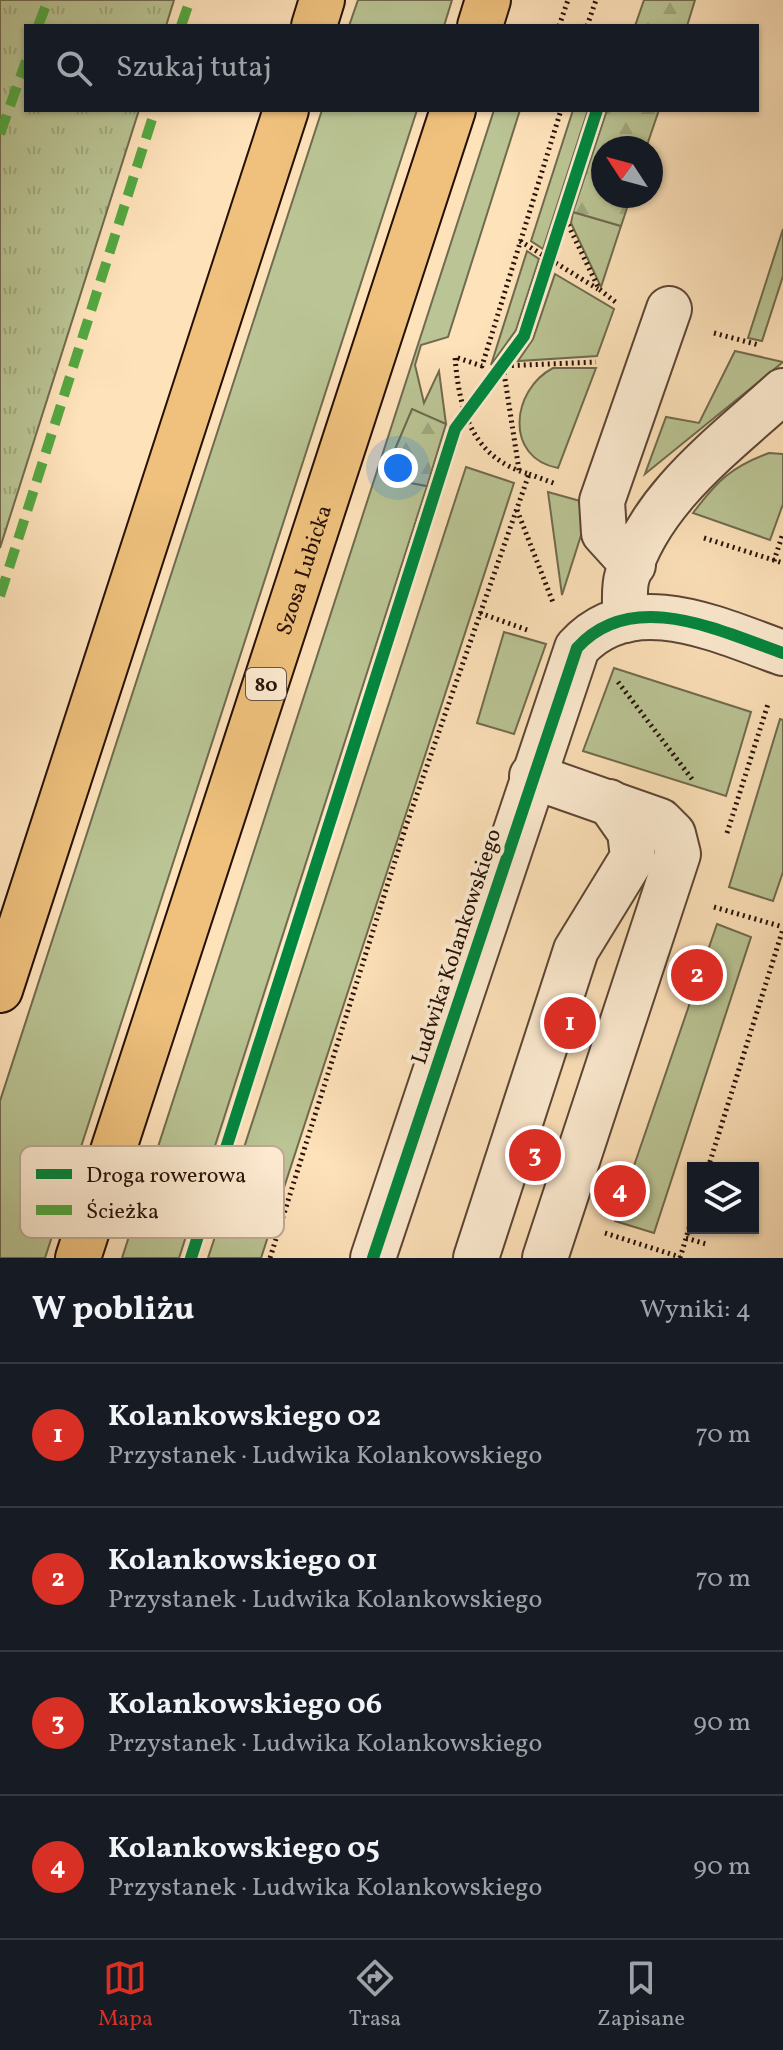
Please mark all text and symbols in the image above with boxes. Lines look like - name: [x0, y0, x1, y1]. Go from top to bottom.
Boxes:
- search box: [24, 24, 759, 112]
- icon: search: [52, 46, 96, 90]
- text: Szukaj tutaj: [116, 47, 272, 89]
- north arrow: [591, 136, 663, 208]
- your location: [378, 448, 418, 488]
- street label: Szosa Lubicka: [269, 501, 341, 640]
- road number: 80: [246, 668, 286, 700]
- street label: Ludwika Kolankowskiego: [405, 825, 510, 1068]
- pin: 2: [671, 945, 723, 1005]
- pin: 1: [544, 993, 596, 1053]
- pin: 3: [509, 1125, 561, 1185]
- legend: [20, 1146, 284, 1238]
- text: Droga rowerowa: [86, 1161, 246, 1192]
- pin: 4: [594, 1161, 646, 1221]
- map controls: [687, 1162, 759, 1234]
- button: layers: [687, 1162, 759, 1234]
- text: Ścieżka: [86, 1197, 159, 1228]
- text: W pobliżu: [32, 1287, 195, 1334]
- text: Wyniki: 4: [640, 1292, 751, 1328]
- text: Kolankowskiego 02: [108, 1396, 381, 1438]
- text: 1: [53, 1417, 63, 1453]
- text: 70 m: [696, 1417, 751, 1453]
- text: Przystanek · Ludwika Kolankowskiego: [108, 1438, 542, 1474]
- text: Kolankowskiego 01: [108, 1540, 378, 1582]
- text: 2: [51, 1561, 65, 1597]
- text: 70 m: [696, 1561, 751, 1597]
- text: Przystanek · Ludwika Kolankowskiego: [108, 1582, 542, 1618]
- text: Kolankowskiego 06: [108, 1684, 382, 1726]
- text: 3: [51, 1705, 65, 1741]
- text: 90 m: [693, 1705, 751, 1741]
- text: Przystanek · Ludwika Kolankowskiego: [108, 1726, 542, 1762]
- text: Kolankowskiego 05: [108, 1828, 380, 1870]
- text: 4: [50, 1849, 66, 1885]
- text: 90 m: [693, 1849, 751, 1885]
- text: Przystanek · Ludwika Kolankowskiego: [108, 1870, 542, 1906]
- tab: Mapa: [98, 1956, 153, 2035]
- tab: Trasa: [349, 1956, 401, 2035]
- tab: Zapisane: [597, 1956, 685, 2035]

